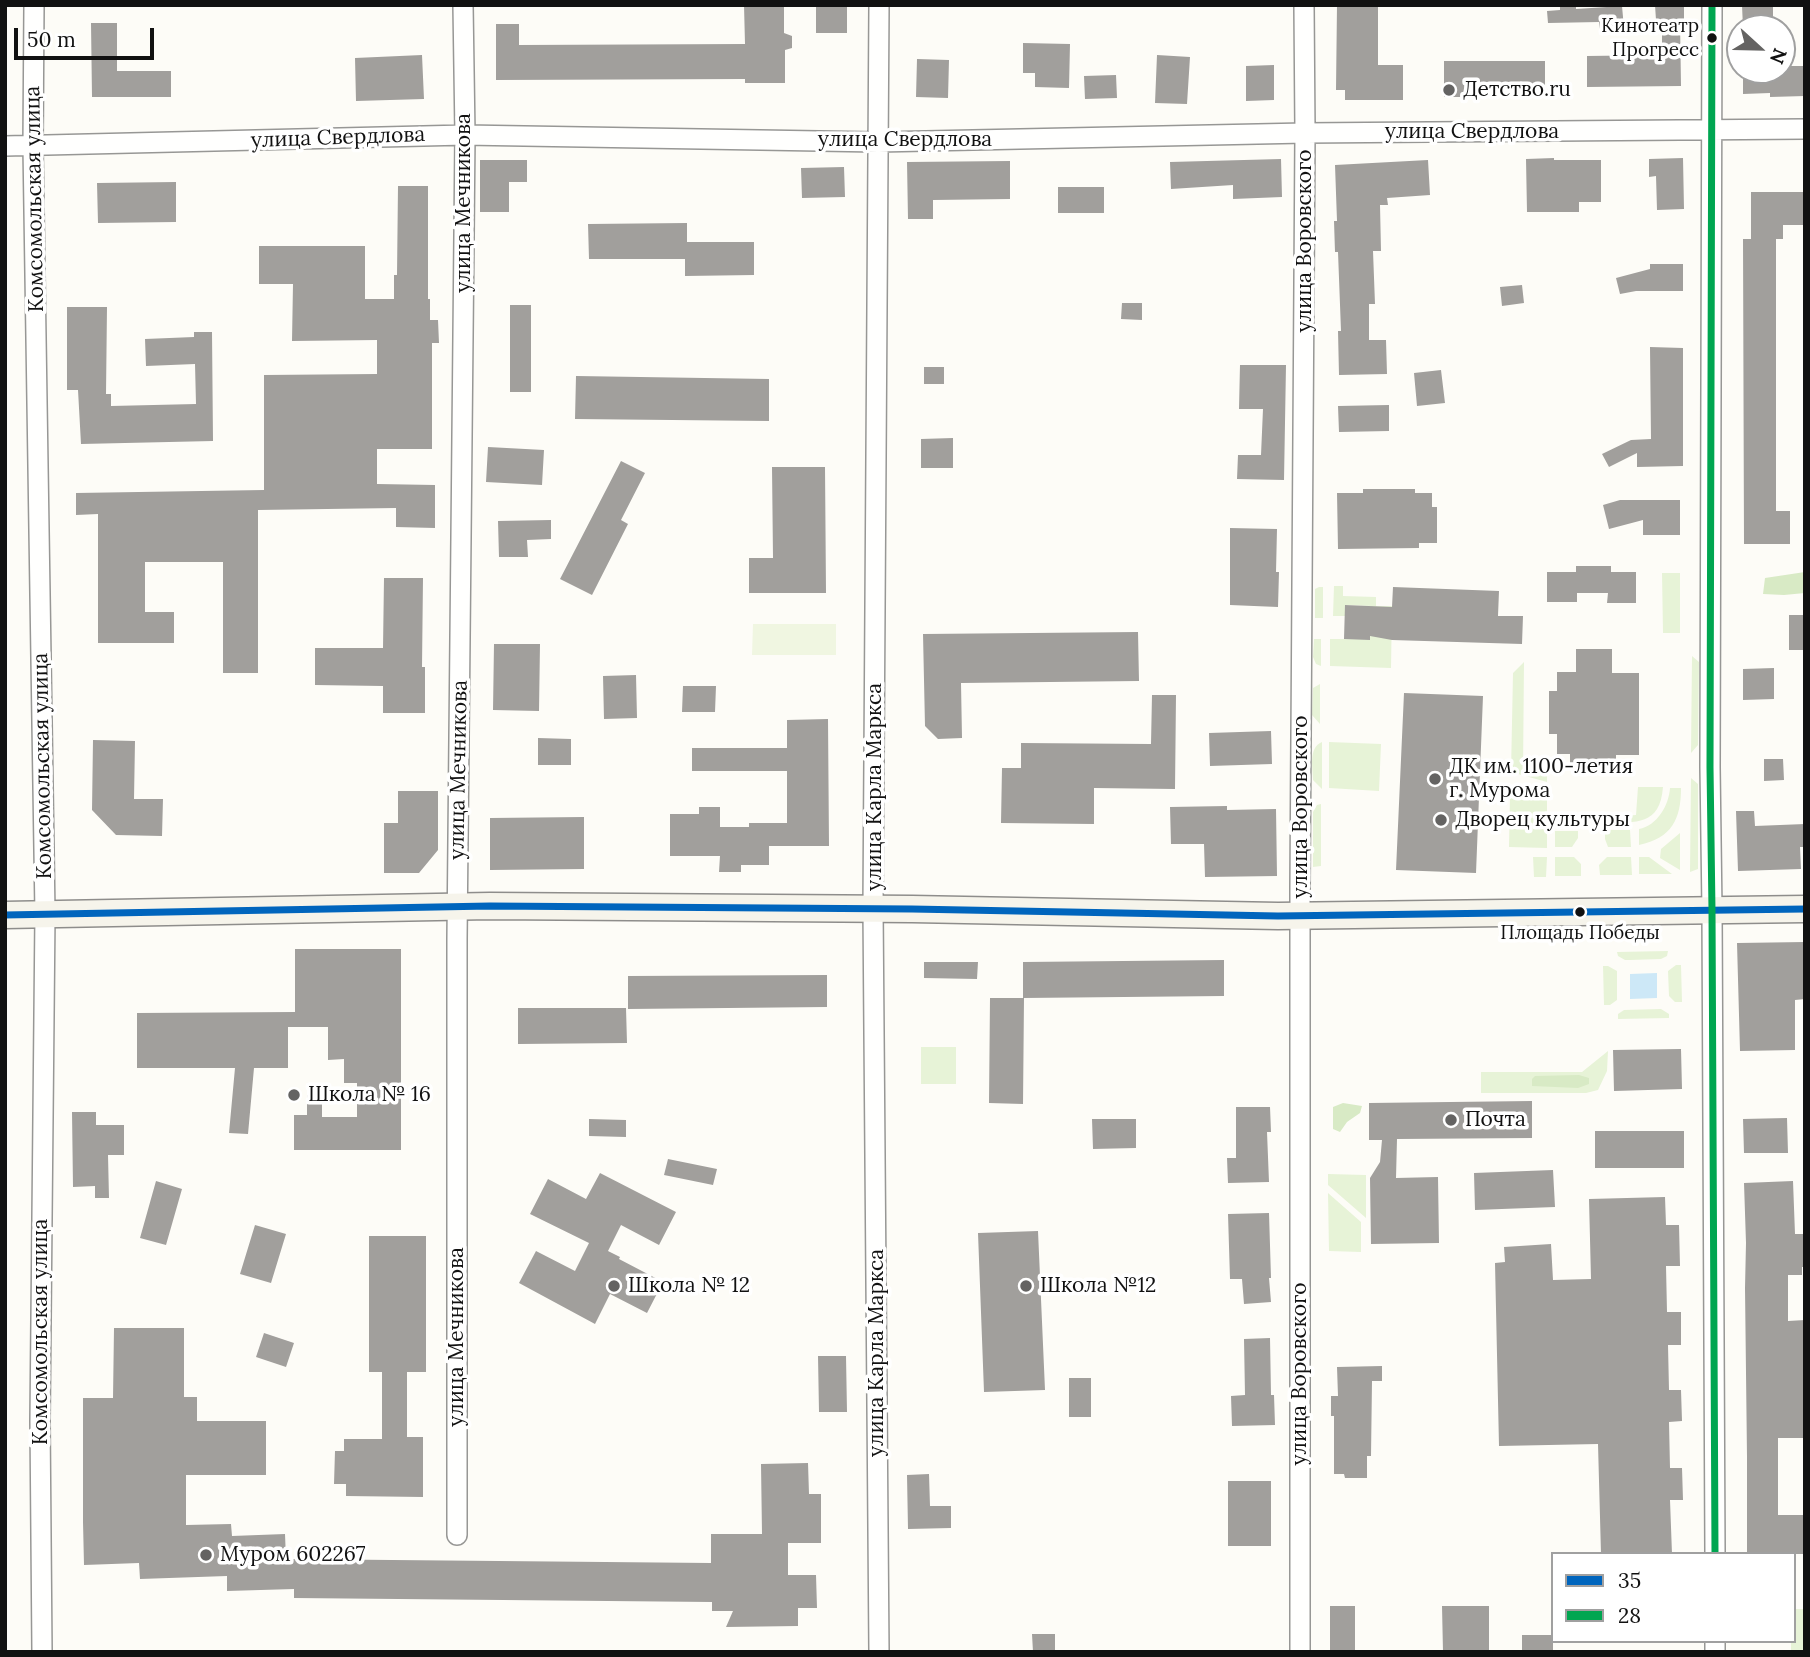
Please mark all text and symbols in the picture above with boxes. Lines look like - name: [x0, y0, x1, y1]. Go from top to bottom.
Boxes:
- scale bar: [18, 14, 158, 58]
- north arrow: [1726, 14, 1796, 84]
- place label: Кинотеатр Прогресс: [1601, 16, 1699, 60]
- text: 50 m: [27, 26, 76, 53]
- marker: Кинотеатр Прогресс: [1705, 31, 1719, 45]
- text: N: [1765, 45, 1792, 67]
- place label: Детство.ru: [1463, 77, 1571, 103]
- marker: Детство.ru: [1441, 82, 1457, 98]
- street label: Комсомольская улица: [20, 85, 50, 313]
- street label: улица Мечникова: [451, 113, 477, 293]
- street label: улица Свердлова: [1385, 119, 1559, 145]
- street label: улица Свердлова: [250, 122, 426, 154]
- street label: улица Свердлова: [818, 127, 992, 153]
- street label: улица Воровского: [1292, 149, 1318, 333]
- street label: Комсомольская улица: [28, 652, 58, 880]
- street label: улица Мечникова: [445, 680, 473, 860]
- street label: улица Карла Маркса: [862, 683, 888, 891]
- street label: улица Воровского: [1288, 715, 1314, 899]
- place label: ДК им. 1100-летия г. Мурома: [1449, 754, 1633, 804]
- marker: ДК им. 1100-летия г. Мурома: [1427, 771, 1443, 787]
- place label: Дворец культуры: [1455, 807, 1630, 833]
- marker: Дворец культуры: [1433, 812, 1449, 828]
- marker: Площадь Победы: [1573, 905, 1587, 919]
- place label: Площадь Победы: [1500, 923, 1660, 945]
- place label: Школа № 16: [308, 1082, 431, 1108]
- marker: Школа № 16: [286, 1087, 302, 1103]
- place label: Почта: [1465, 1107, 1526, 1133]
- marker: Почта: [1443, 1112, 1459, 1128]
- street label: Комсомольская улица: [28, 1219, 54, 1445]
- street label: улица Мечникова: [444, 1247, 470, 1427]
- street label: улица Карла Маркса: [864, 1249, 890, 1457]
- place label: Школа № 12: [628, 1273, 750, 1299]
- place label: Школа №12: [1040, 1273, 1156, 1299]
- marker: Школа № 12: [606, 1278, 622, 1294]
- marker: Школа №12: [1018, 1278, 1034, 1294]
- street label: улица Воровского: [1287, 1282, 1313, 1466]
- place label: Муром 602267: [220, 1542, 365, 1568]
- marker: Муром 602267: [198, 1547, 214, 1563]
- legend: [1551, 1552, 1796, 1643]
- text: 35: [1618, 1567, 1641, 1594]
- text: 28: [1618, 1602, 1641, 1629]

